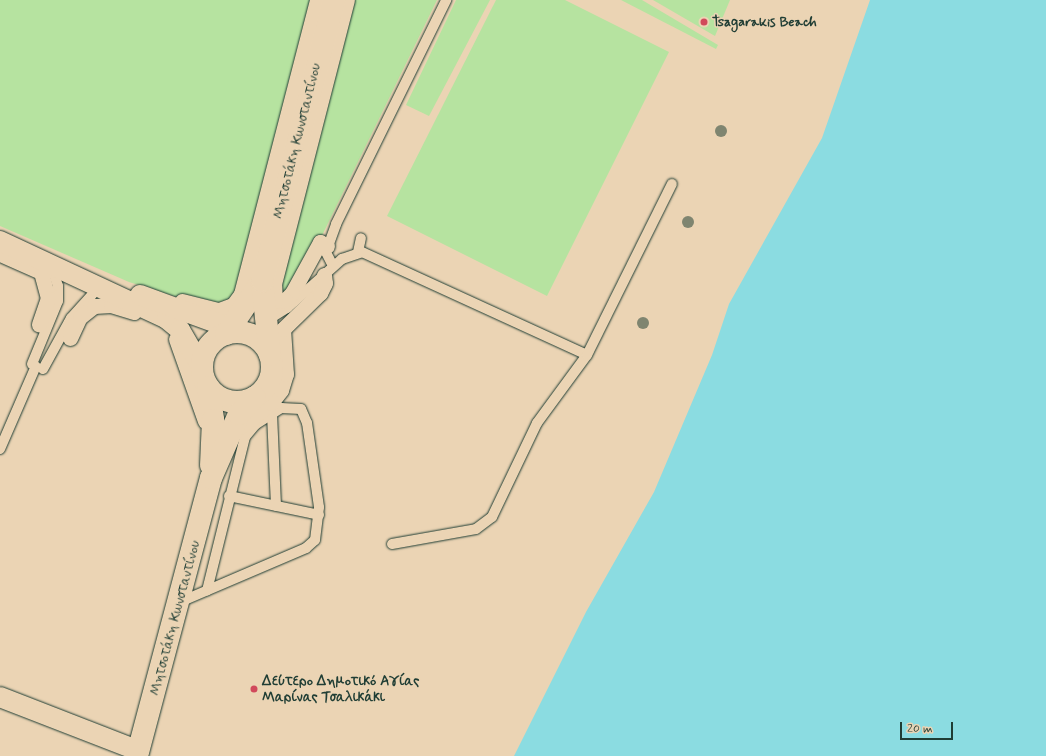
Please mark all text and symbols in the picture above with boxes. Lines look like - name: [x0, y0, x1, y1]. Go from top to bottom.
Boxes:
- place label: Tsagarakis Beach: [712, 14, 816, 30]
- marker: Tsagarakis Beach: [699, 17, 709, 27]
- street label: Μητσοτάκη Κωνσταντίνου: [270, 61, 324, 221]
- street label: Μητσοτάκη Κωνσταντίνου: [146, 539, 204, 697]
- place label: Δεύτερο Δημοτικό Αγίας Μαρίνας Τσαλικάκι: [262, 673, 419, 706]
- marker: Δεύτερο Δημοτικό Αγίας Μαρίνας Τσαλικάκι: [249, 684, 259, 694]
- scale bar: [902, 714, 955, 740]
- text: 20 m: [907, 721, 933, 737]

